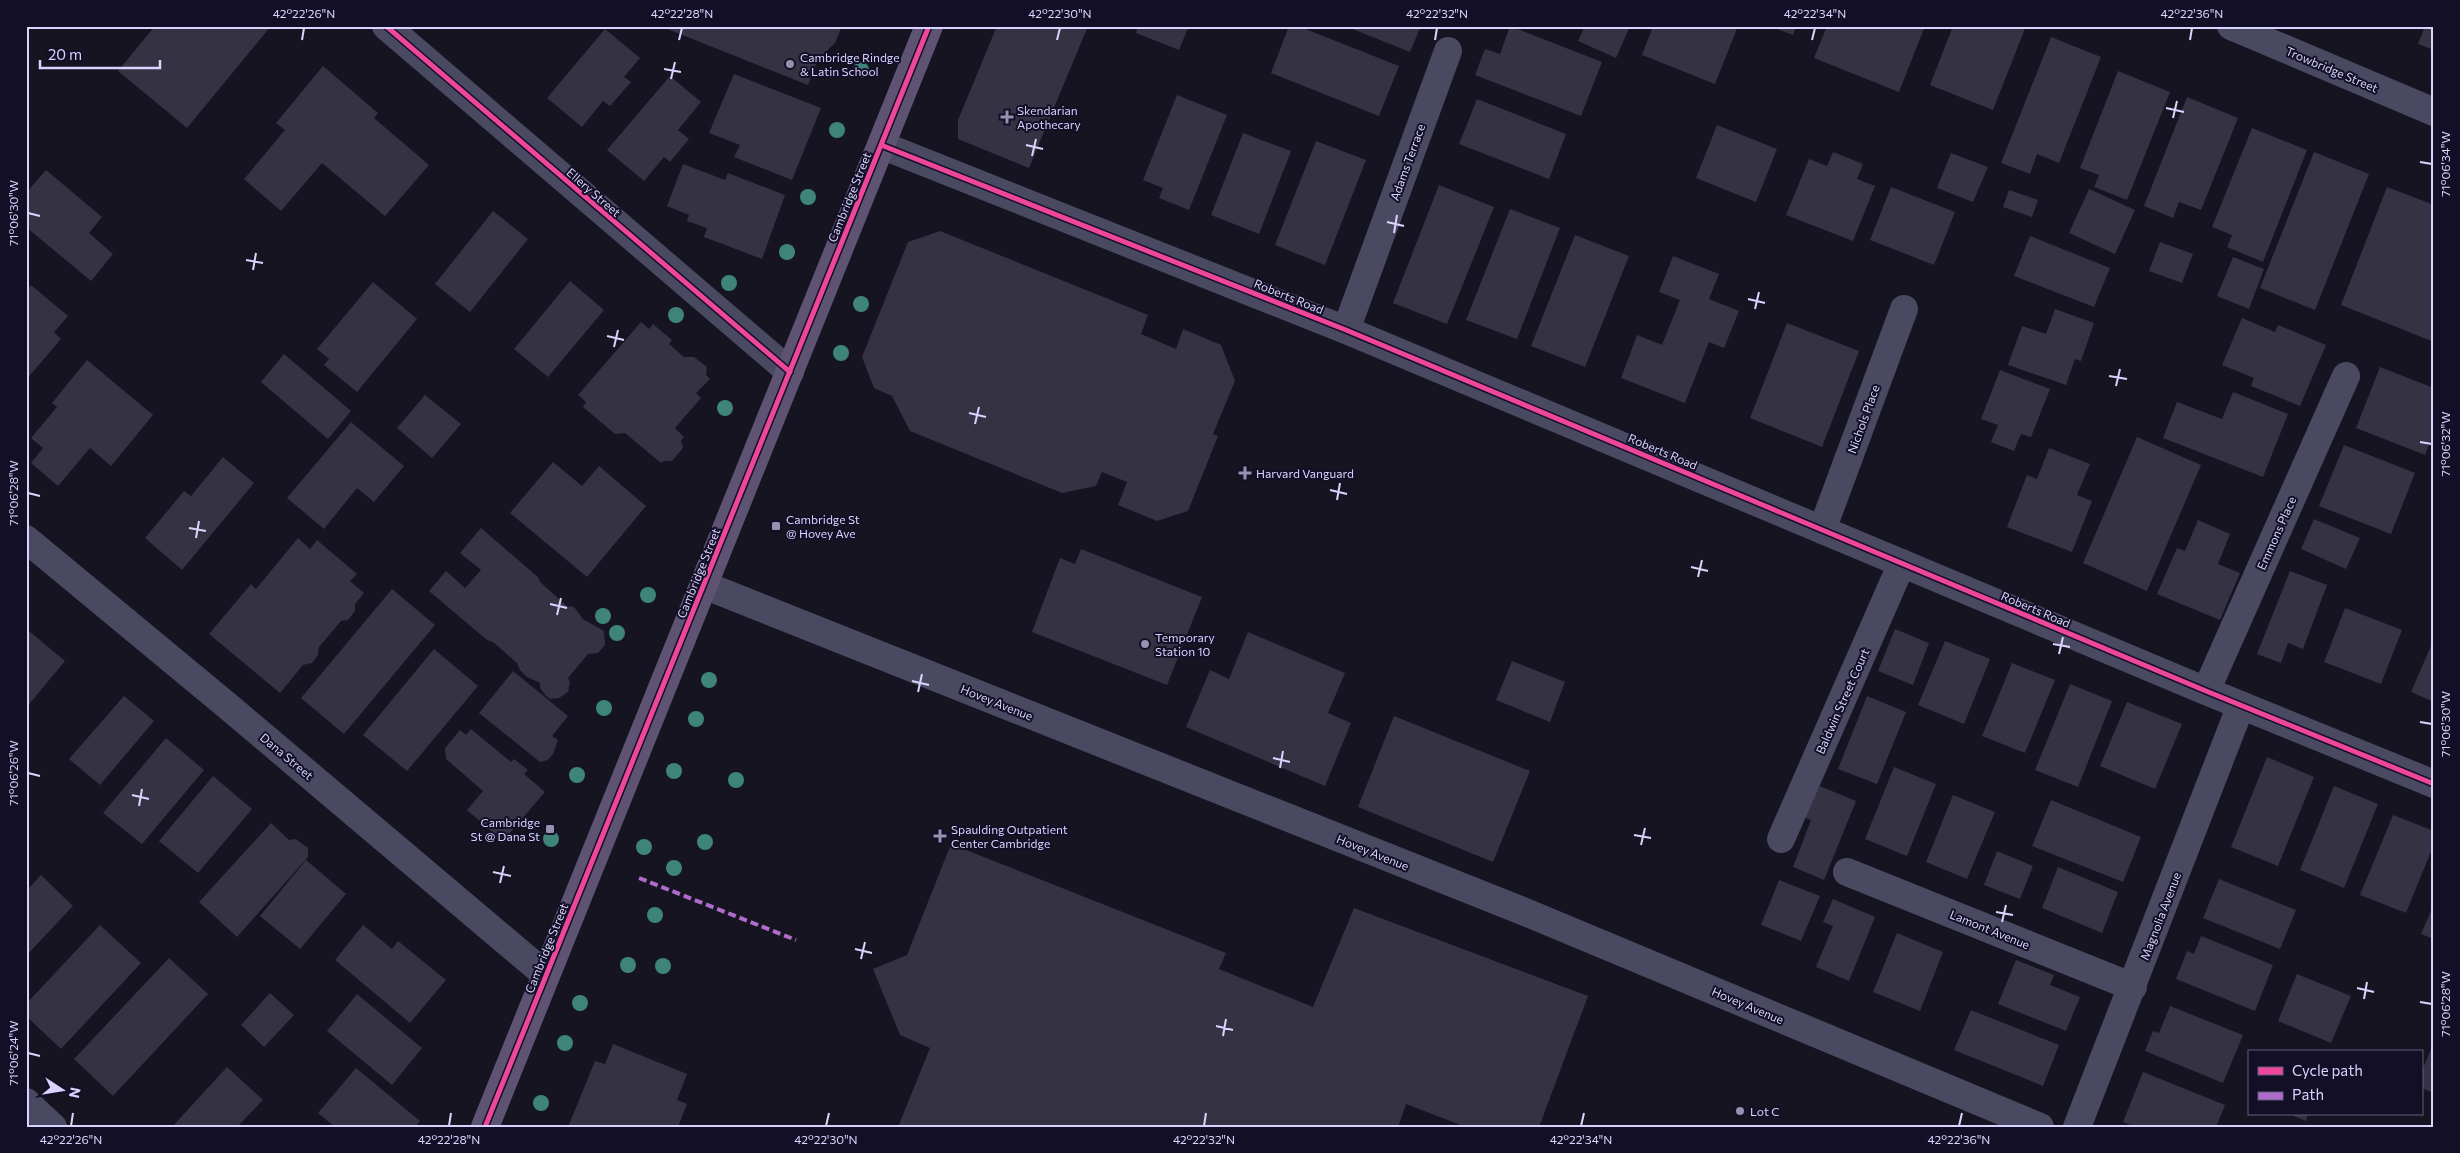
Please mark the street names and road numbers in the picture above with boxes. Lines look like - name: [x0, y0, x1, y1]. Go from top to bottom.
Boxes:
- street label: Trowbridge Street: [2284, 43, 2380, 95]
- street label: Adams Terrace: [1387, 122, 1427, 202]
- street label: Cambridge Street: [825, 150, 873, 244]
- street label: Ellery Street: [564, 165, 624, 219]
- street label: Roberts Road: [1252, 276, 1326, 316]
- street label: Nichols Place: [1844, 383, 1882, 455]
- street label: Roberts Road: [1626, 430, 1700, 472]
- street label: Emmons Place: [2254, 494, 2298, 572]
- street label: Cambridge Street: [674, 526, 722, 620]
- street label: Roberts Road: [1999, 588, 2073, 630]
- street label: Baldwin Street Court: [1812, 646, 1872, 756]
- street label: Hovey Avenue: [959, 681, 1035, 723]
- street label: Dana Street: [258, 730, 316, 782]
- street label: Hovey Avenue: [1335, 831, 1411, 873]
- street label: Magnolia Avenue: [2137, 870, 2183, 962]
- street label: Cambridge Street: [522, 901, 570, 995]
- street label: Lamont Avenue: [1948, 907, 2032, 951]
- street label: Hovey Avenue: [1710, 984, 1786, 1026]

